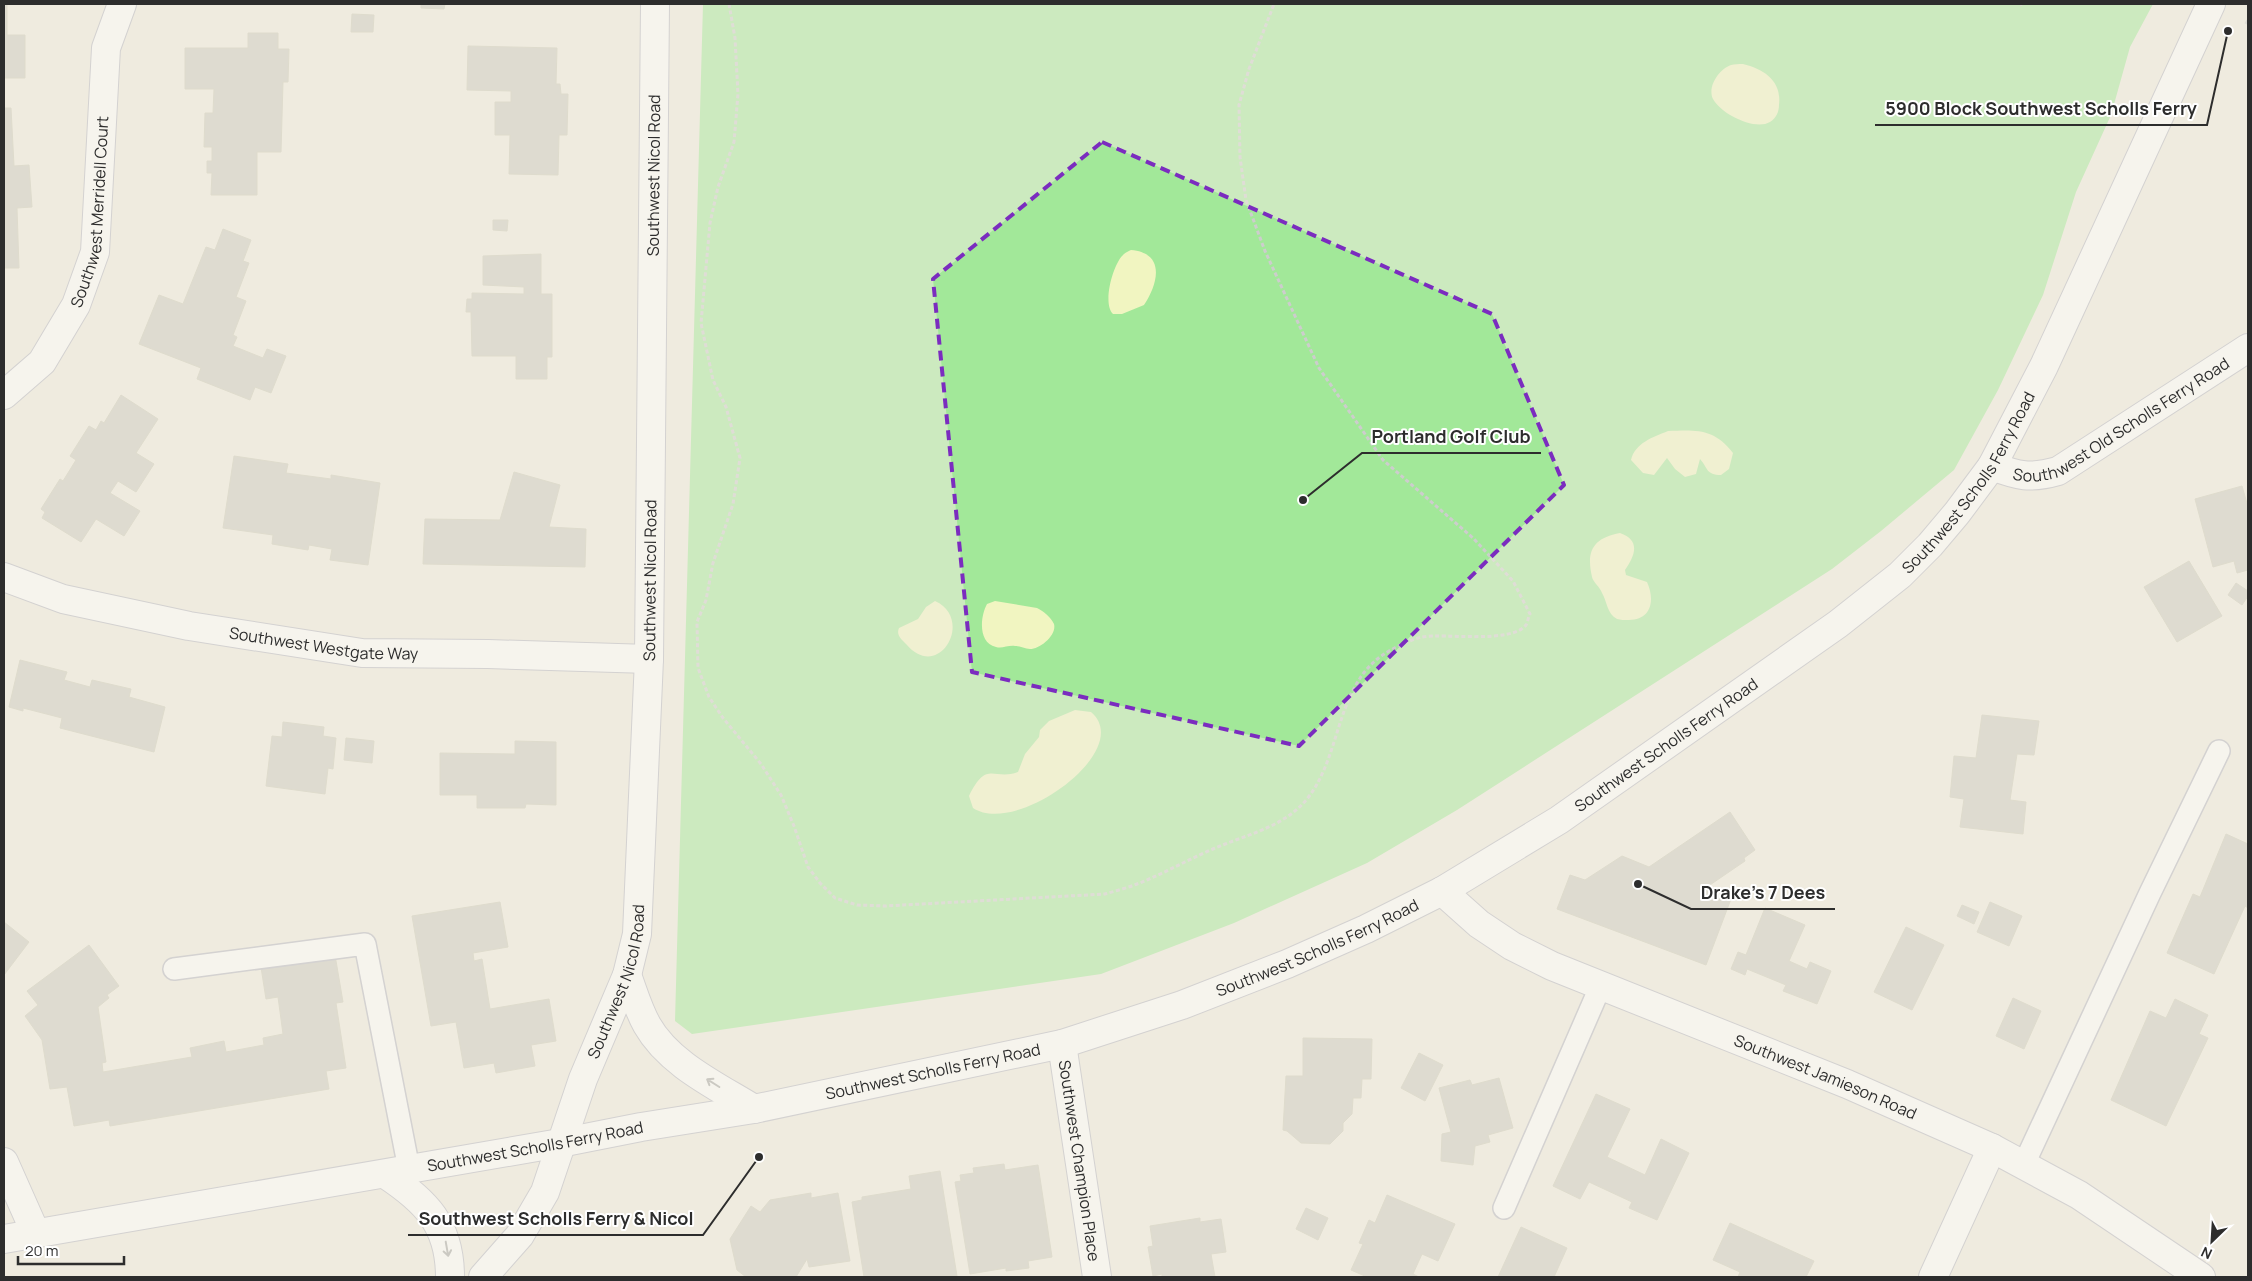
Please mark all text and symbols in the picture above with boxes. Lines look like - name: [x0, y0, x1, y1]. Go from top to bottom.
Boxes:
- callout: 5900 Block Southwest Scholls Ferry: [1875, 92, 2207, 125]
- street label: Southwest Nicol Road: [642, 94, 665, 256]
- text: 5900 Block Southwest Scholls Ferry: [1885, 96, 2197, 120]
- street label: Southwest Merridell Court: [65, 115, 113, 311]
- street label: Southwest Old Scholls Ferry Road: [2011, 352, 2233, 487]
- street label: Southwest Scholls Ferry Road: [1897, 388, 2040, 578]
- callout: Portland Golf Club: [1362, 420, 1541, 453]
- text: Portland Golf Club: [1371, 424, 1531, 448]
- street label: Southwest Nicol Road: [638, 499, 661, 661]
- street label: Southwest Westgate Way: [228, 621, 419, 664]
- street label: Southwest Scholls Ferry Road: [1570, 673, 1762, 817]
- callout: Drake's 7 Dees: [1691, 876, 1835, 909]
- text: Drake's 7 Dees: [1701, 880, 1826, 904]
- street label: Southwest Scholls Ferry Road: [1213, 894, 1422, 1002]
- street label: Southwest Nicol Road: [582, 904, 649, 1062]
- street label: Southwest Jamieson Road: [1731, 1029, 1920, 1124]
- street label: Southwest Scholls Ferry Road: [823, 1038, 1042, 1105]
- street label: Southwest Champion Place: [1054, 1059, 1106, 1263]
- one-way arrow: [706, 1078, 720, 1088]
- street label: Southwest Scholls Ferry Road: [425, 1116, 645, 1177]
- callout: Southwest Scholls Ferry & Nicol: [408, 1202, 703, 1235]
- text: Southwest Scholls Ferry & Nicol: [419, 1206, 693, 1230]
- north arrow: [2187, 1216, 2237, 1266]
- scale bar: [18, 1234, 124, 1266]
- text: 20 m: [25, 1240, 58, 1261]
- one-way arrow: [443, 1241, 453, 1257]
- text: N: [2198, 1242, 2215, 1264]

